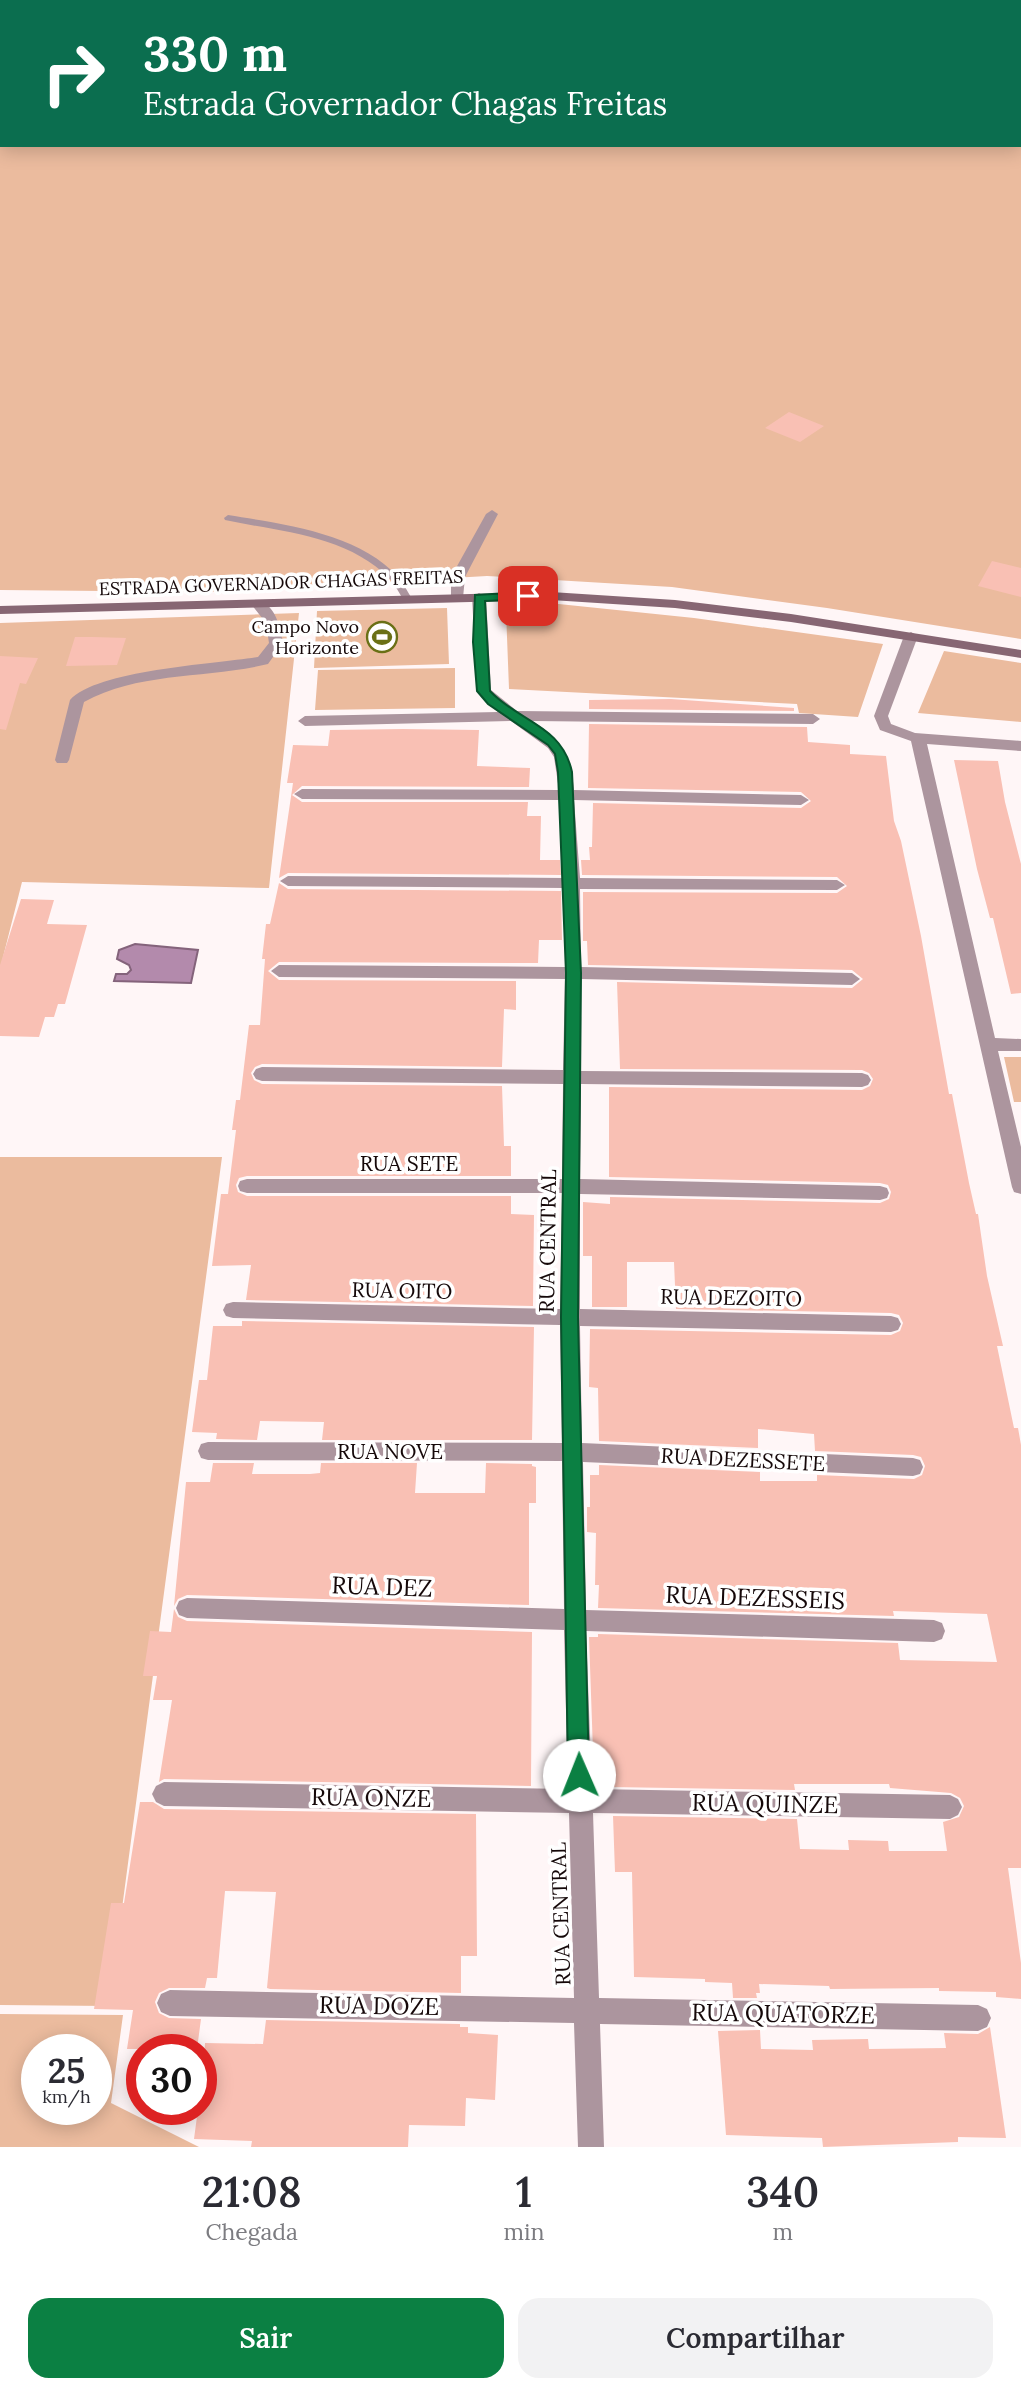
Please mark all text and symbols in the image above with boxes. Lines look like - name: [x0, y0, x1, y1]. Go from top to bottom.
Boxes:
- text: 330 m: [143, 22, 287, 84]
- icon: right: [28, 28, 119, 119]
- text: Estrada Governador Chagas Freitas: [143, 83, 667, 124]
- street label: ESTRADA GOVERNADOR CHAGAS FREITAS: [98, 565, 464, 600]
- pin: [498, 566, 558, 626]
- icon: arrive: [509, 577, 547, 615]
- place label: Campo Novo Horizonte: [252, 615, 359, 659]
- sports icon: Campo Novo Horizonte: [365, 620, 399, 654]
- street label: RUA SETE: [360, 1150, 458, 1177]
- street label: RUA CENTRAL: [533, 1169, 562, 1313]
- street label: RUA OITO: [351, 1276, 453, 1305]
- street label: RUA DEZOITO: [660, 1283, 802, 1312]
- street label: RUA NOVE: [337, 1438, 443, 1465]
- street label: RUA DEZESSETE: [660, 1442, 826, 1477]
- street label: RUA DEZ: [331, 1569, 433, 1604]
- street label: RUA DEZESSEIS: [665, 1579, 845, 1616]
- position arrow: [542, 1738, 616, 1812]
- street label: RUA ONZE: [311, 1781, 431, 1814]
- street label: RUA QUINZE: [691, 1787, 839, 1820]
- street label: RUA CENTRAL: [545, 1842, 576, 1986]
- street label: RUA DOZE: [319, 1989, 439, 2022]
- street label: RUA QUATORZE: [691, 1996, 875, 2031]
- speed limit sign: 30: [126, 2034, 217, 2125]
- text: 25: [48, 2048, 85, 2093]
- text: km/h: [42, 2085, 91, 2108]
- text: 21:08: [202, 2165, 302, 2219]
- text: 1: [516, 2165, 532, 2219]
- text: 340: [746, 2165, 819, 2219]
- text: Chegada: [205, 2217, 298, 2246]
- text: min: [503, 2217, 544, 2246]
- text: m: [772, 2217, 793, 2246]
- button: Sair: [28, 2298, 504, 2378]
- button: Compartilhar: [518, 2298, 993, 2378]

